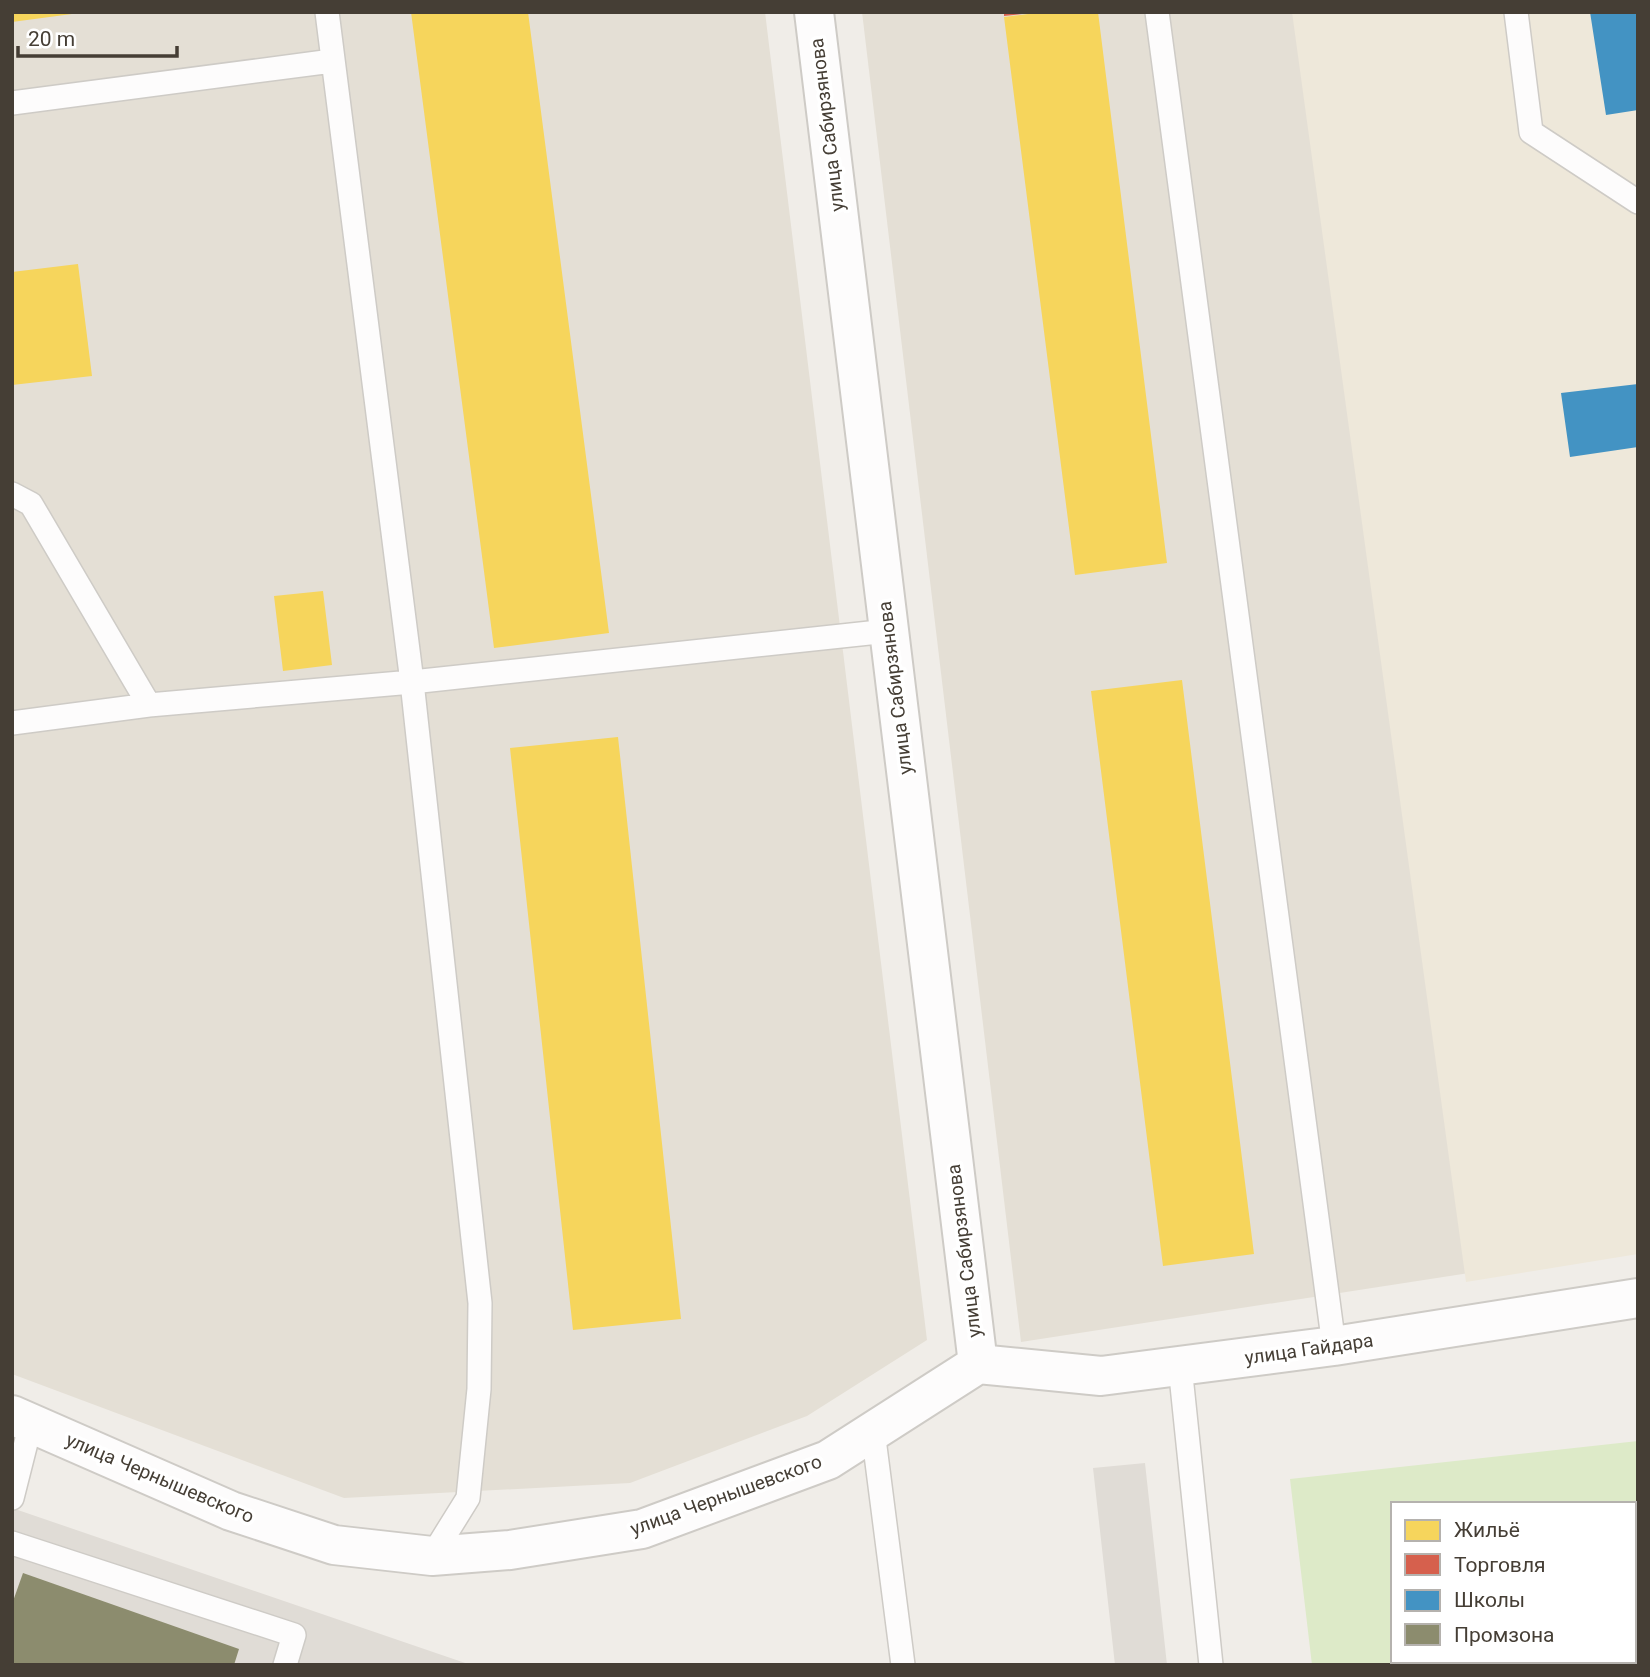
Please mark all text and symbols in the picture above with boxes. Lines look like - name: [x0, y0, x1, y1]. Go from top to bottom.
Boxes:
- scale bar: [18, 14, 177, 58]
- text: 20 m: [28, 27, 75, 51]
- street label: улица Сабирзянова: [805, 37, 849, 213]
- street label: улица Сабирзянова: [873, 600, 917, 776]
- street label: улица Сабирзянова: [942, 1163, 986, 1339]
- street label: улица Гайдара: [1243, 1329, 1375, 1369]
- street label: улица Чернышевского: [62, 1428, 258, 1528]
- street label: улица Чернышевского: [627, 1450, 825, 1540]
- legend: [1391, 1502, 1636, 1663]
- text: Жильё: [1454, 1518, 1520, 1542]
- text: Торговля: [1454, 1553, 1546, 1577]
- text: Школы: [1454, 1588, 1525, 1612]
- text: Промзона: [1454, 1623, 1555, 1647]

